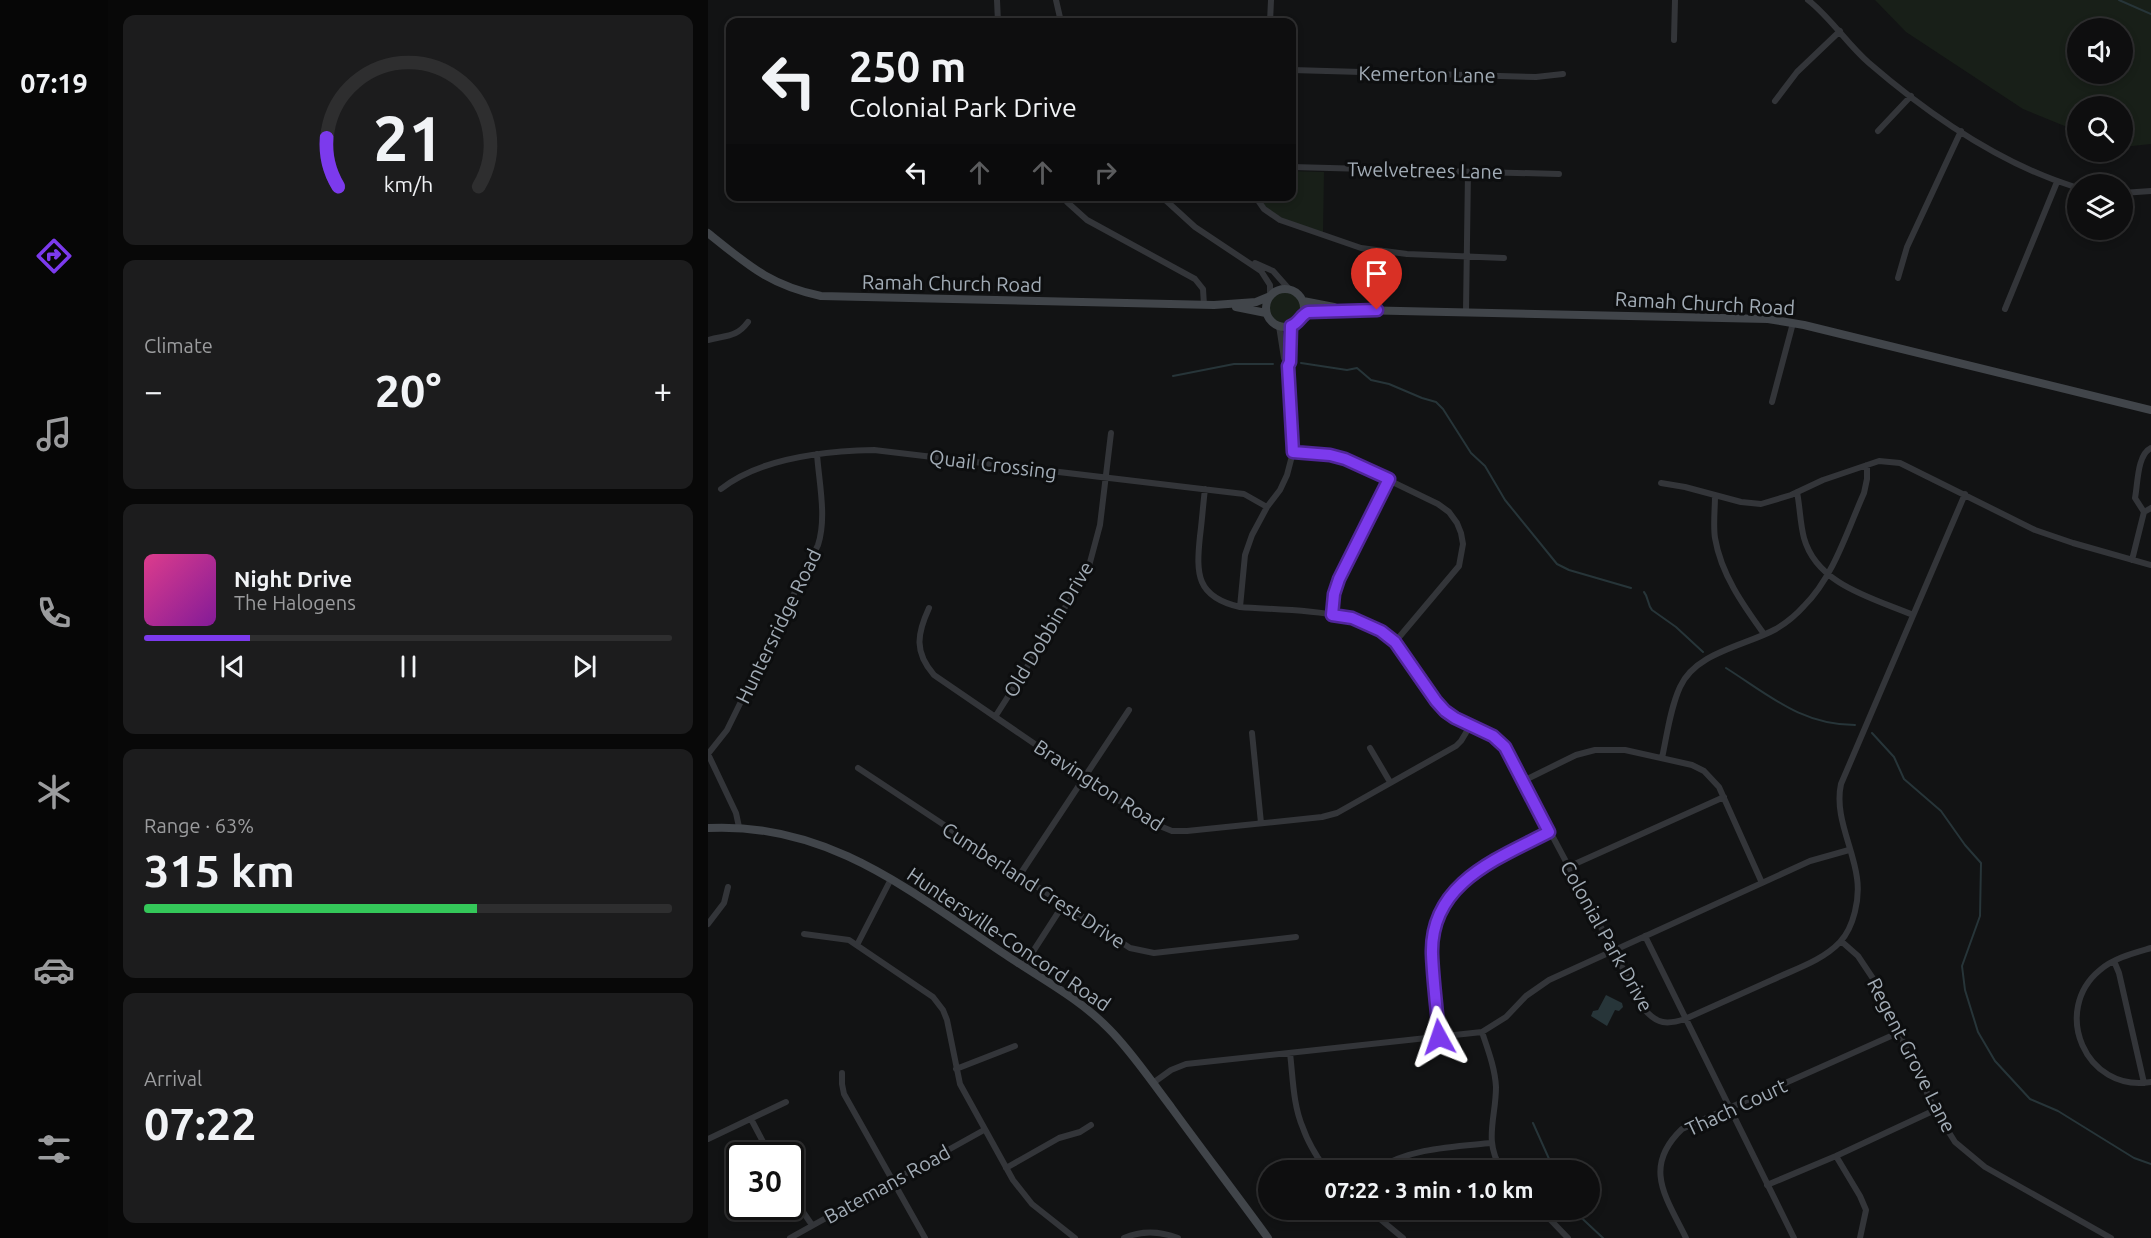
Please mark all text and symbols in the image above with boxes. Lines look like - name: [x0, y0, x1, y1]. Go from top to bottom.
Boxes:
- map controls: [2067, 18, 2133, 240]
- button: sound: [2067, 18, 2133, 84]
- icon: left: [750, 42, 828, 120]
- text: 250 m: [849, 43, 966, 90]
- street label: Kemerton Lane: [1358, 61, 1496, 87]
- text: 07:19: [20, 68, 88, 98]
- text: Colonial Park Drive: [849, 92, 1077, 122]
- button: search: [2067, 96, 2133, 162]
- text: 21: [373, 103, 443, 173]
- icon: left: [900, 156, 933, 189]
- icon: ahead: [963, 156, 996, 189]
- icon: ahead: [1026, 156, 1059, 189]
- icon: right: [1089, 156, 1122, 189]
- street label: Twelvetrees Lane: [1347, 157, 1503, 183]
- text: km/h: [383, 172, 433, 196]
- button: layers: [2067, 174, 2133, 240]
- icon: directions: [33, 235, 75, 277]
- pin: [1351, 248, 1402, 310]
- icon: arrive: [1360, 257, 1393, 290]
- street label: Ramah Church Road: [862, 270, 1042, 296]
- street label: Ramah Church Road: [1614, 287, 1796, 319]
- text: Climate: [144, 334, 213, 357]
- text: 20°: [375, 365, 441, 416]
- text: −: [144, 372, 163, 409]
- text: +: [653, 372, 672, 409]
- icon: music: [33, 413, 75, 455]
- street label: Quail Crossing: [928, 445, 1058, 483]
- street label: Huntersridge Road: [731, 545, 825, 707]
- street label: Old Dobbin Drive: [998, 557, 1098, 701]
- text: Night Drive: [234, 566, 352, 591]
- text: The Halogens: [234, 591, 356, 614]
- icon: phone: [33, 592, 75, 634]
- icon: previous: [216, 650, 249, 683]
- icon: pause: [392, 650, 425, 683]
- icon: next: [568, 650, 601, 683]
- street label: Bravington Road: [1030, 735, 1168, 835]
- icon: climate: [33, 771, 75, 813]
- text: Range · 63%: [144, 814, 254, 837]
- street label: Cumberland Crest Drive: [938, 817, 1130, 953]
- text: 315 km: [144, 845, 295, 896]
- street label: Colonial Park Drive: [1556, 857, 1658, 1015]
- street label: Huntersville-Concord Road: [903, 862, 1115, 1016]
- icon: car: [33, 949, 75, 991]
- street label: Regent Grove Lane: [1863, 974, 1961, 1136]
- position arrow: [1407, 1005, 1471, 1069]
- text: Arrival: [144, 1067, 202, 1090]
- street label: Thach Court: [1682, 1074, 1790, 1140]
- text: 07:22: [144, 1098, 257, 1149]
- icon: filters: [33, 1128, 75, 1170]
- street label: Batemans Road: [820, 1140, 954, 1228]
- speed limit sign: 30: [726, 1142, 804, 1220]
- text: 07:22 · 3 min · 1.0 km: [1324, 1177, 1534, 1202]

